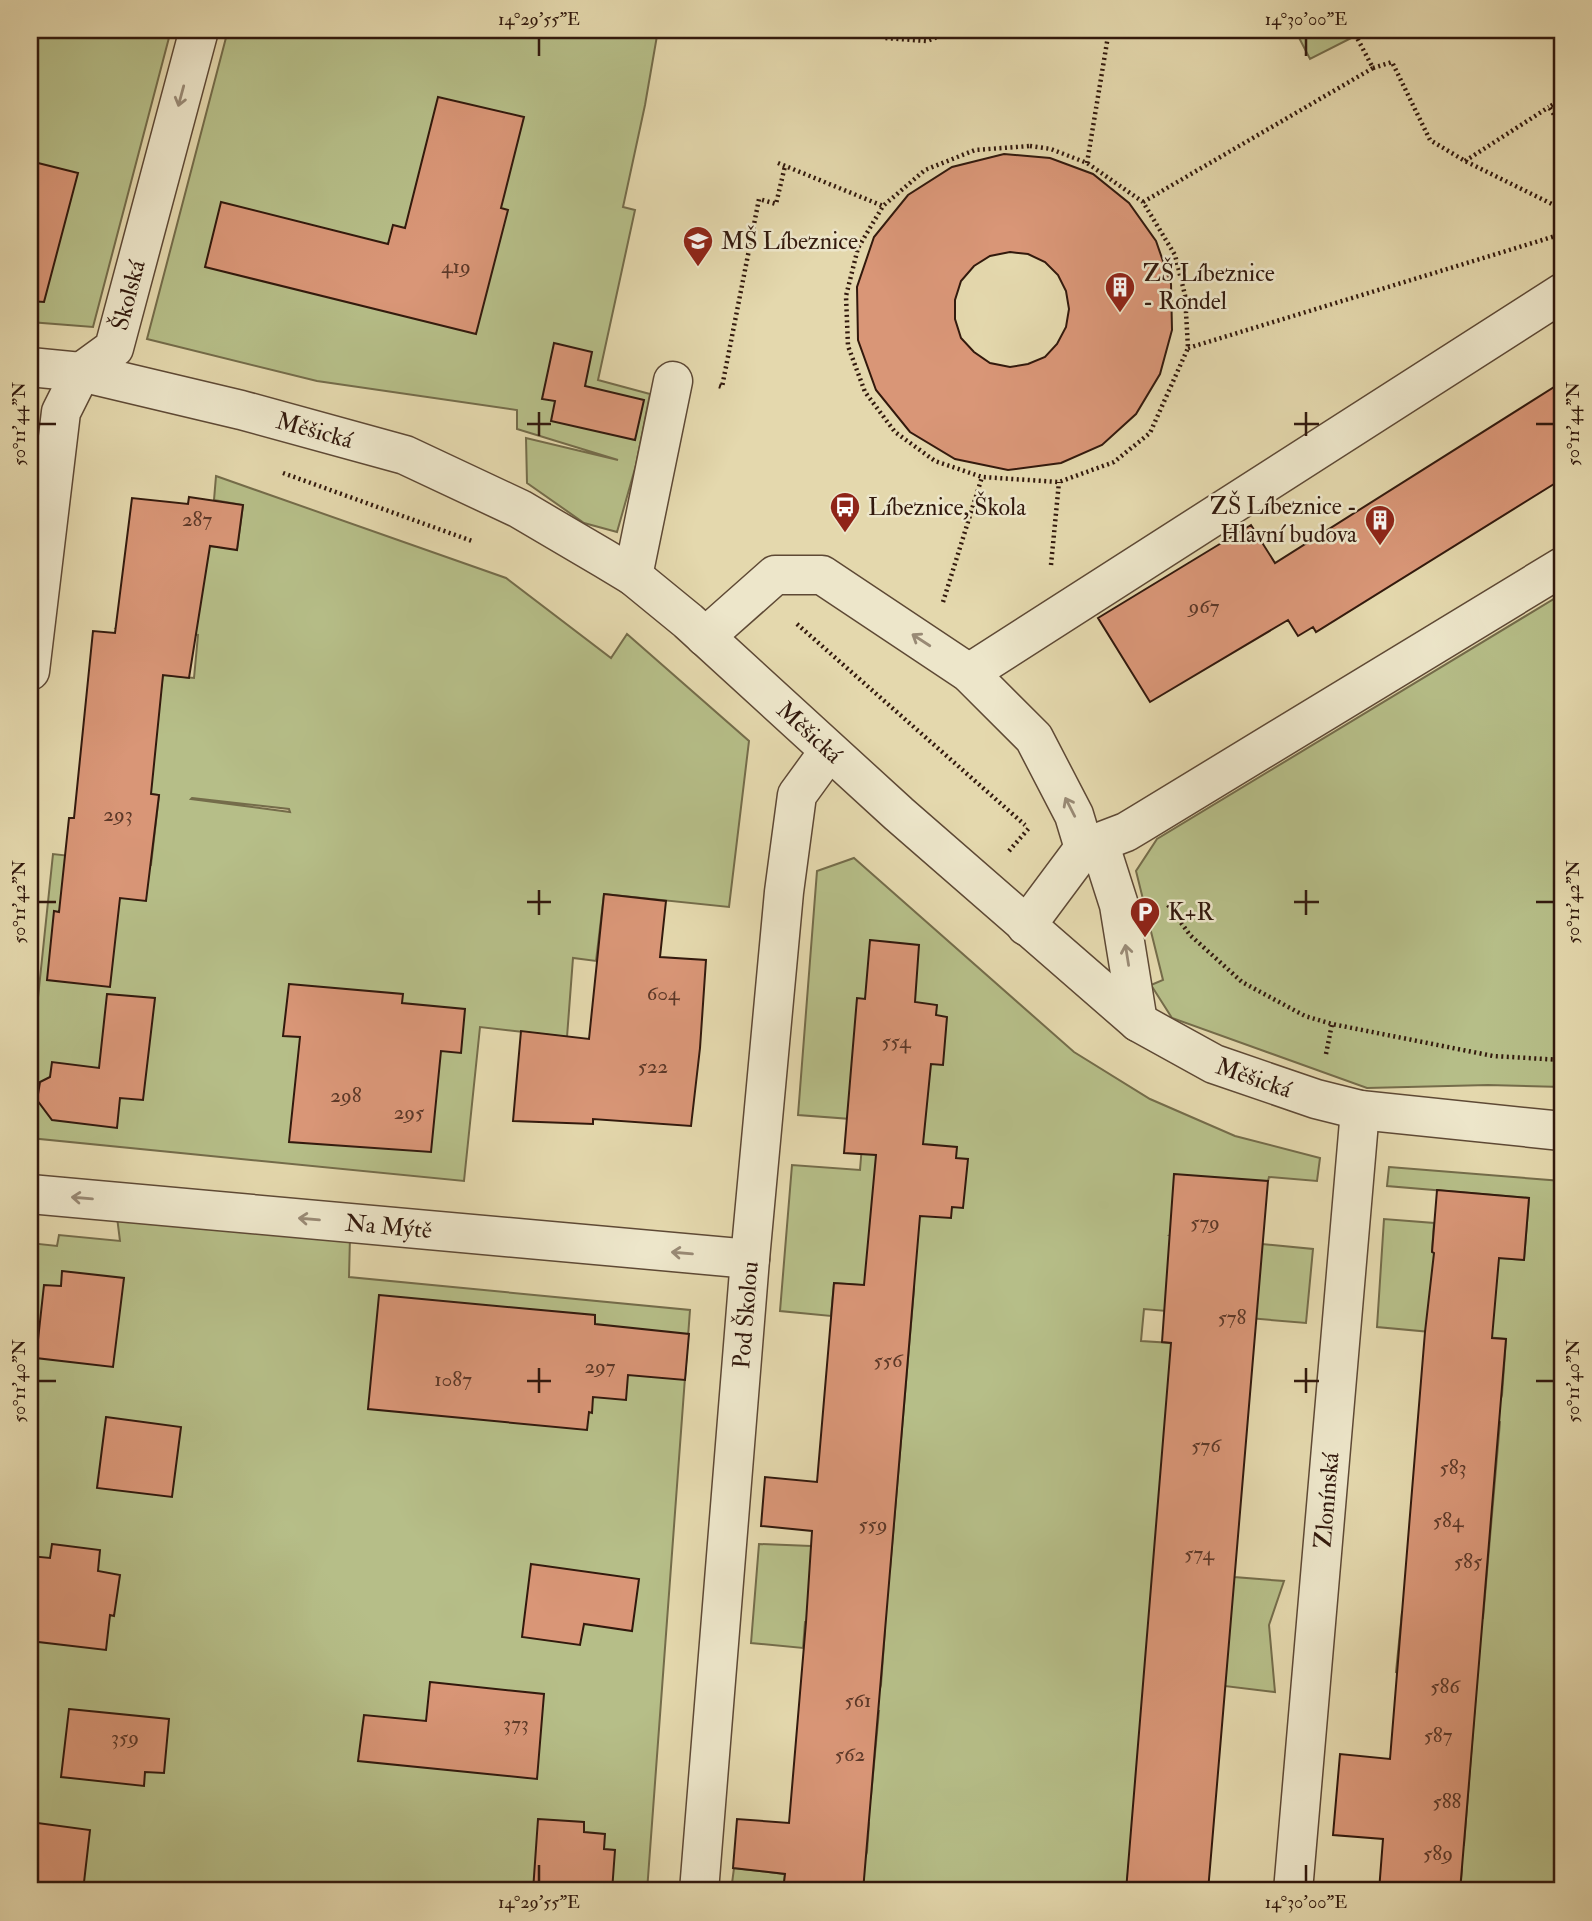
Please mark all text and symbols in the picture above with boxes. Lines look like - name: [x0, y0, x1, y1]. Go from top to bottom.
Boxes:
- text: 14°29'55"E: [498, 8, 580, 31]
- text: 14°30'00"E: [1265, 8, 1347, 31]
- one-way arrow: [174, 85, 187, 107]
- school or university icon: MŠ Líbeznice: [681, 224, 715, 268]
- place label: MŠ Líbeznice: [721, 225, 858, 257]
- house number: 419: [441, 253, 471, 280]
- street label: Školská: [103, 256, 153, 334]
- place label: ZŠ Líbeznice - Rondel: [1143, 257, 1275, 317]
- building icon: ZŠ Líbeznice - Rondel: [1103, 270, 1137, 314]
- text: 50°11'44"N: [8, 382, 31, 466]
- text: 50°11'44"N: [1562, 382, 1585, 466]
- street label: Měšická: [273, 405, 357, 456]
- bus stop icon: Líbeznice, Škola: [828, 490, 862, 534]
- place label: ZŠ Líbeznice - Hlavní budova: [1210, 490, 1358, 550]
- place label: Líbeznice, Škola: [868, 491, 1027, 523]
- building icon: ZŠ Líbeznice - Hlavní budova: [1363, 503, 1397, 547]
- house number: 287: [182, 506, 212, 533]
- house number: 967: [1187, 593, 1220, 620]
- one-way arrow: [912, 633, 931, 648]
- street label: Měšická: [770, 695, 849, 771]
- one-way arrow: [1062, 797, 1076, 817]
- house number: 293: [103, 801, 133, 828]
- text: 50°11'42"N: [8, 860, 31, 944]
- text: 50°11'42"N: [1562, 860, 1585, 944]
- parking icon: K+R: [1128, 895, 1162, 939]
- place label: K+R: [1168, 897, 1214, 928]
- one-way arrow: [1120, 944, 1133, 967]
- house number: 604: [647, 980, 681, 1007]
- house number: 554: [881, 1028, 912, 1055]
- street label: Měšická: [1212, 1051, 1297, 1106]
- house number: 522: [638, 1053, 668, 1080]
- house number: 298: [330, 1082, 362, 1109]
- house number: 295: [394, 1099, 425, 1126]
- one-way arrow: [71, 1192, 94, 1205]
- street label: Na Mýtě: [344, 1208, 433, 1246]
- house number: 579: [1190, 1209, 1220, 1236]
- one-way arrow: [298, 1212, 320, 1225]
- one-way arrow: [671, 1246, 693, 1259]
- street label: Pod Školou: [726, 1260, 766, 1370]
- house number: 578: [1218, 1304, 1247, 1331]
- text: 50°11'40"N: [8, 1339, 31, 1423]
- text: 50°11'40"N: [1562, 1339, 1585, 1423]
- house number: 556: [874, 1347, 904, 1374]
- house number: 297: [584, 1353, 616, 1380]
- house number: 1087: [434, 1366, 472, 1393]
- house number: 576: [1191, 1432, 1222, 1459]
- street label: Zlonínská: [1307, 1450, 1347, 1550]
- house number: 583: [1439, 1454, 1467, 1481]
- house number: 584: [1433, 1507, 1465, 1534]
- house number: 559: [858, 1511, 888, 1538]
- house number: 574: [1184, 1540, 1215, 1567]
- house number: 585: [1454, 1548, 1483, 1575]
- house number: 586: [1430, 1673, 1461, 1700]
- house number: 561: [844, 1687, 872, 1714]
- house number: 373: [503, 1710, 529, 1737]
- house number: 587: [1424, 1722, 1453, 1749]
- house number: 359: [111, 1724, 139, 1751]
- house number: 562: [835, 1741, 865, 1768]
- house number: 588: [1433, 1788, 1462, 1815]
- house number: 589: [1423, 1840, 1453, 1867]
- text: 14°29'55"E: [498, 1891, 580, 1914]
- text: 14°30'00"E: [1265, 1891, 1347, 1914]

